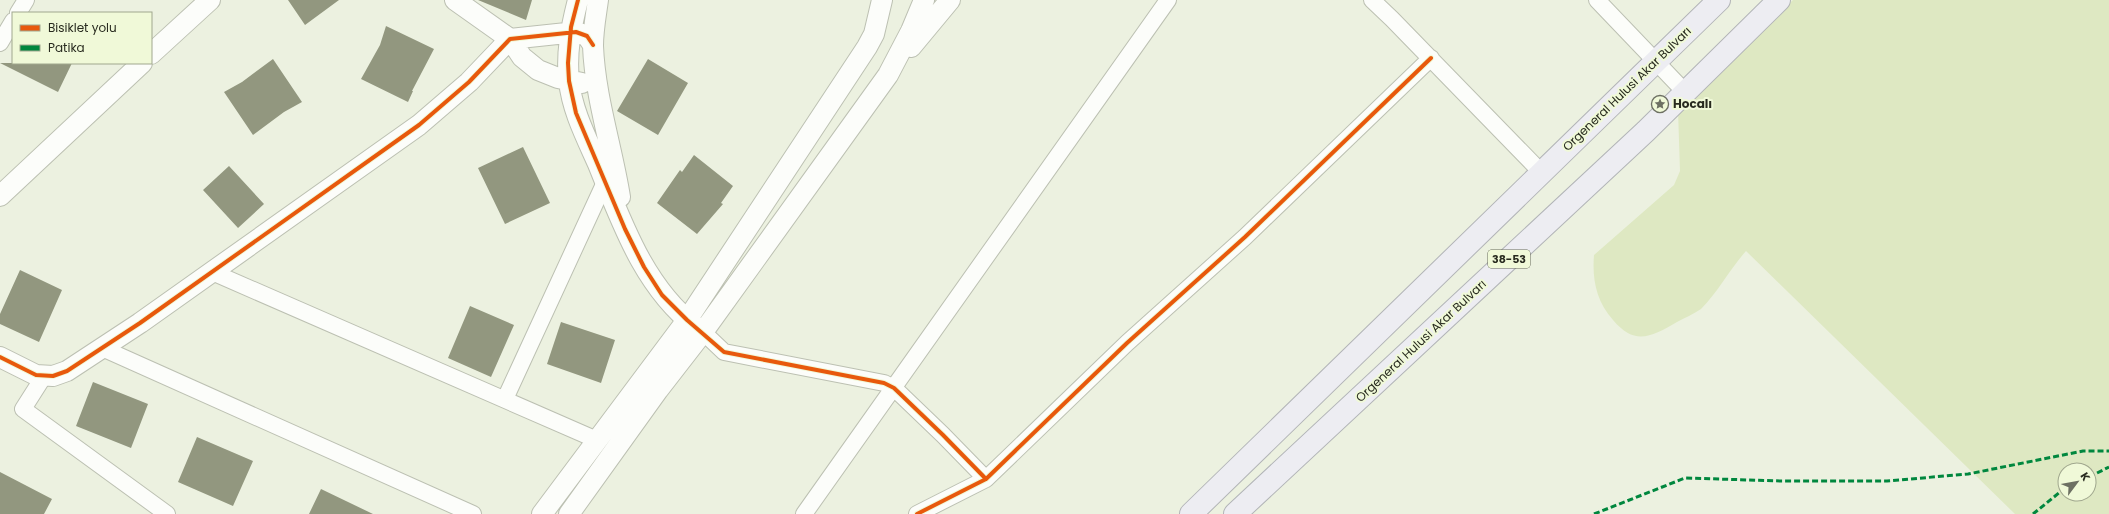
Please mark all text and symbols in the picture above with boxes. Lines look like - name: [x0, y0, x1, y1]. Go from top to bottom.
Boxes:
- legend: [12, 12, 152, 64]
- text: Bisiklet yolu: [48, 19, 117, 36]
- street label: Orgeneral Hulusi Akar Bulvarı: [1559, 23, 1695, 155]
- text: Patika: [48, 39, 85, 56]
- place icon: Hocalı: [1650, 94, 1670, 114]
- place label: Hocalı: [1673, 95, 1712, 112]
- road number: 38-53: [1488, 250, 1530, 268]
- street label: Orgeneral Hulusi Akar Bulvarı: [1352, 276, 1490, 406]
- north arrow: [2057, 462, 2097, 502]
- text: K: [2077, 469, 2094, 484]

